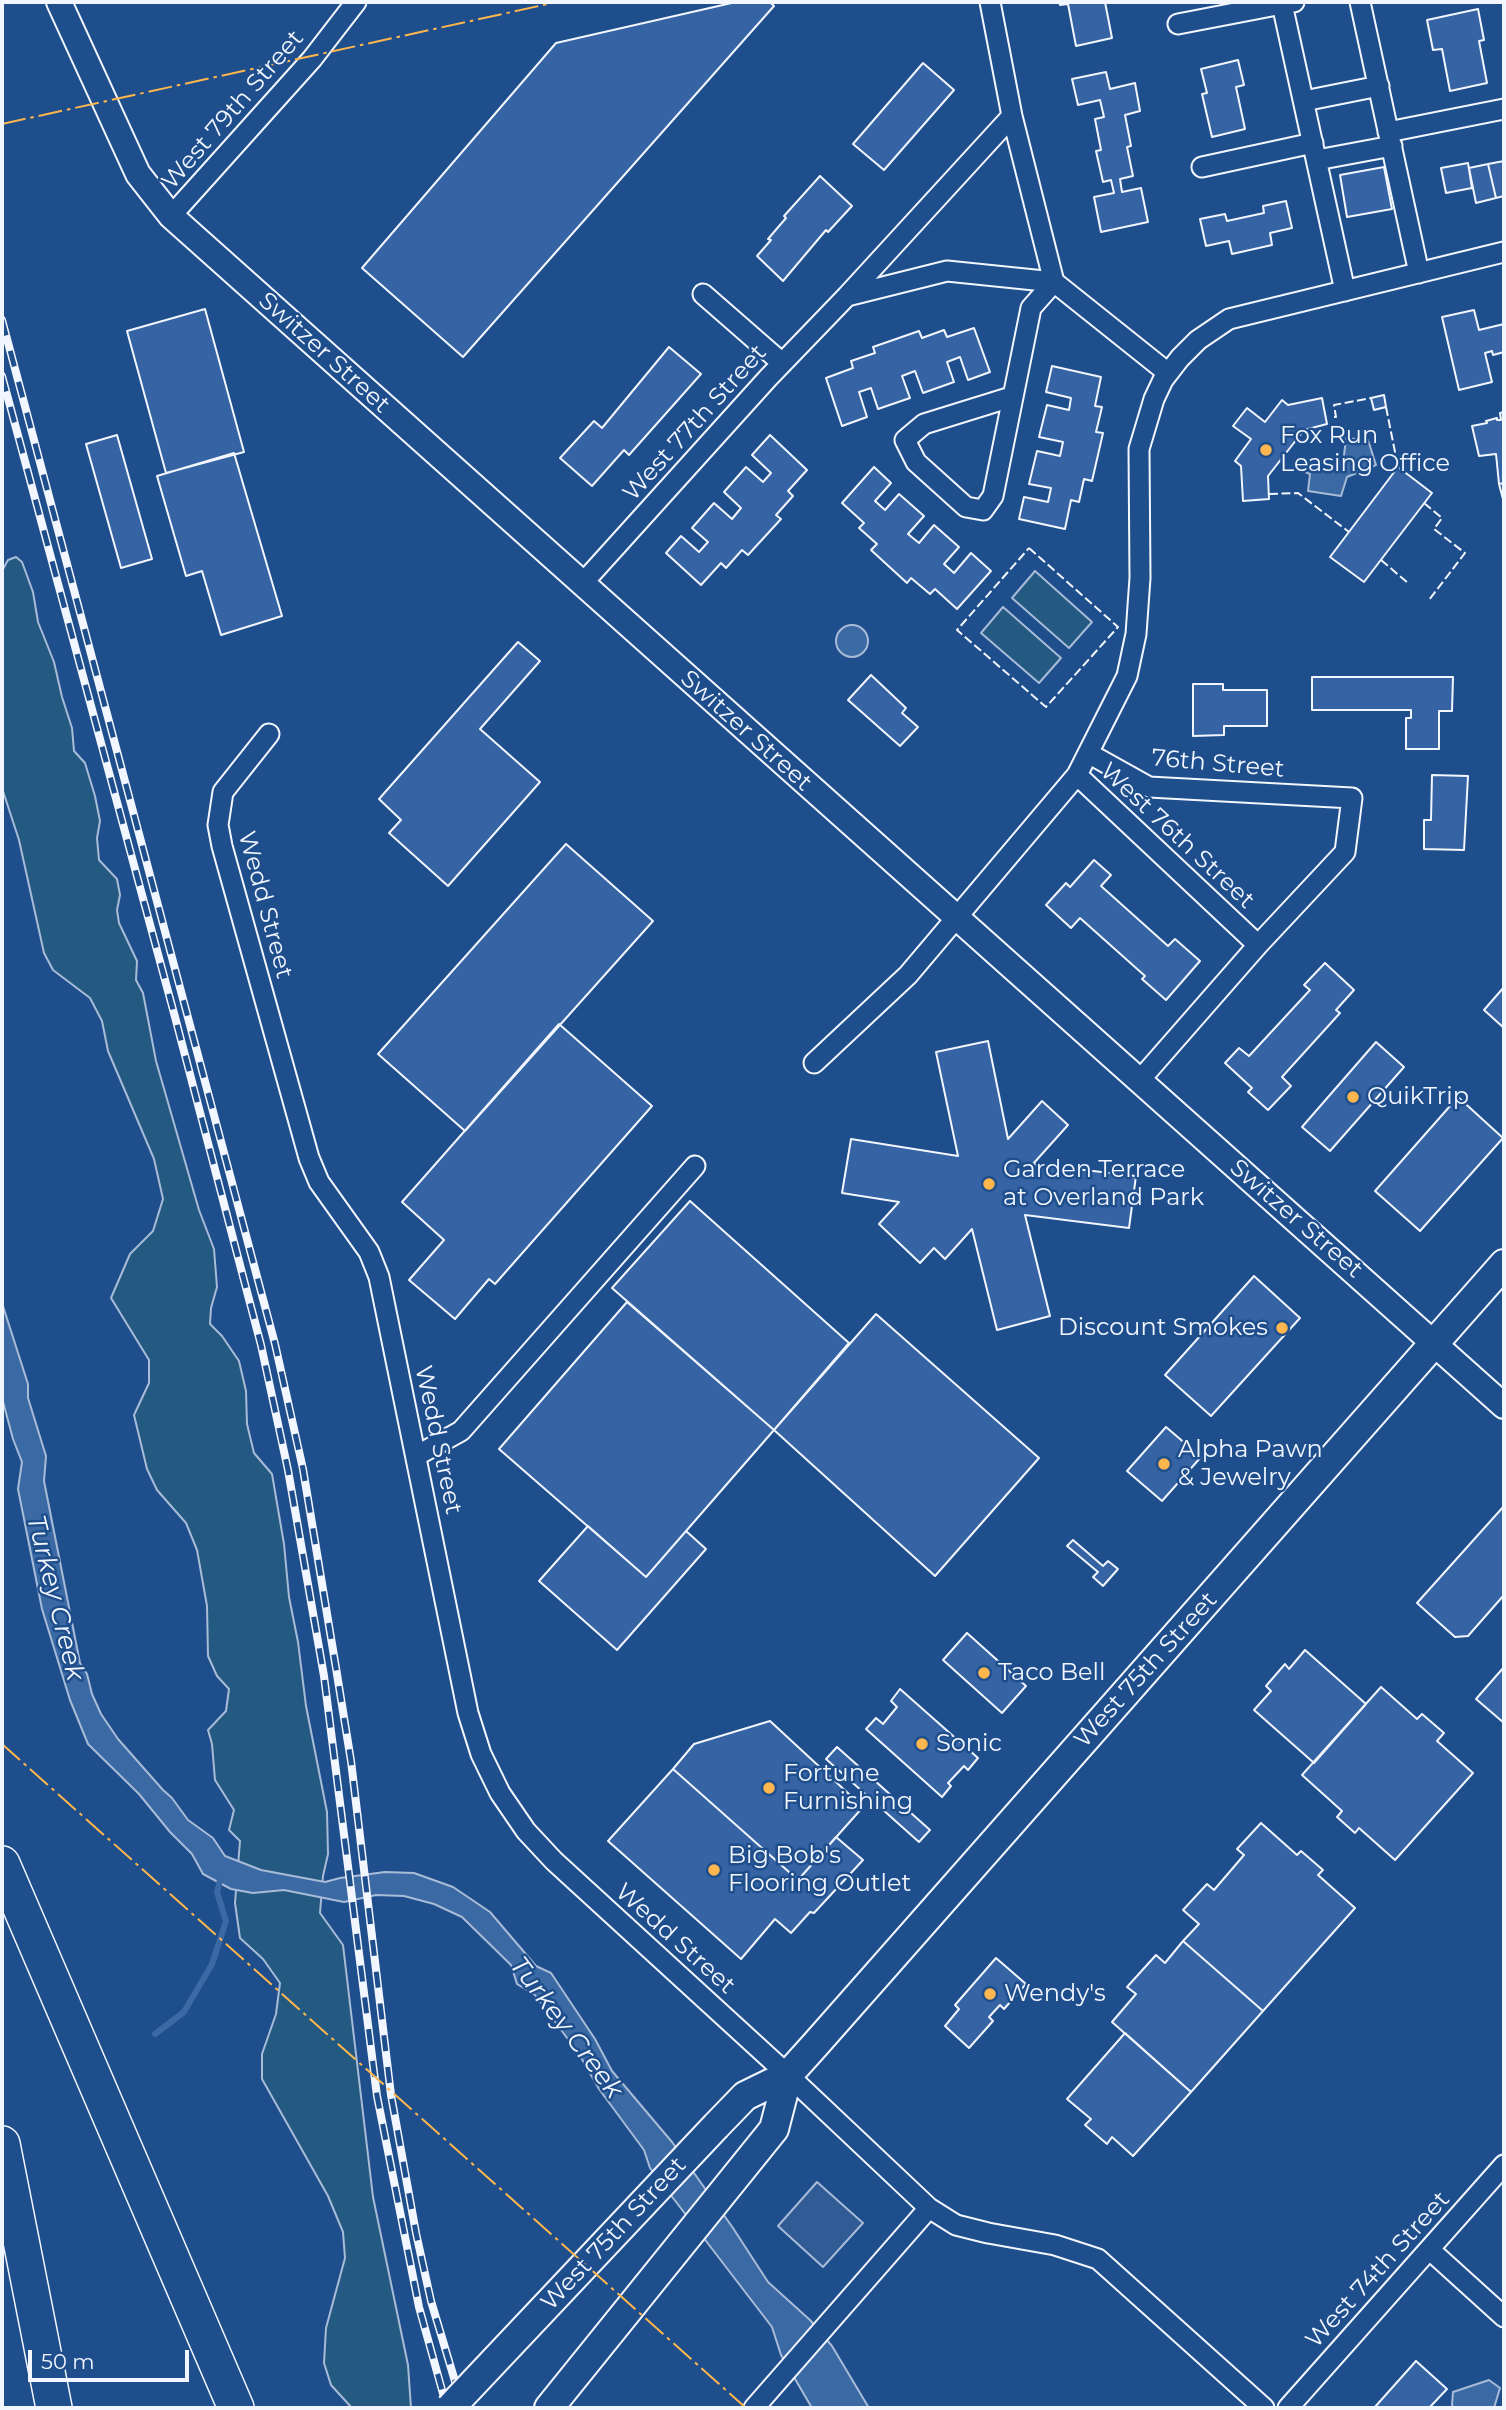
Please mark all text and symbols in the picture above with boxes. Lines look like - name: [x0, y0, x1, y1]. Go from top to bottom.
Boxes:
- street label: West 79th Street: [156, 25, 310, 195]
- street label: Switzer Street: [252, 287, 396, 419]
- street label: West 77th Street: [617, 339, 773, 507]
- place label: Fox Run Leasing Office: [1280, 422, 1450, 478]
- marker: Fox Run Leasing Office: [1258, 442, 1274, 458]
- street label: Switzer Street: [674, 665, 818, 797]
- street label: 76th Street: [1150, 744, 1286, 784]
- street label: West 76th Street: [1094, 757, 1260, 915]
- street label: Wedd Street: [232, 828, 298, 982]
- place label: QuikTrip: [1367, 1083, 1469, 1111]
- marker: QuikTrip: [1345, 1089, 1361, 1105]
- street label: Switzer Street: [1224, 1153, 1368, 1285]
- place label: Garden Terrace at Overland Park: [1003, 1156, 1204, 1212]
- marker: Garden Terrace at Overland Park: [981, 1176, 997, 1192]
- place label: Discount Smokes: [1058, 1314, 1268, 1342]
- marker: Discount Smokes: [1274, 1320, 1290, 1336]
- street label: Wedd Street: [408, 1363, 468, 1517]
- place label: Alpha Pawn & Jewelry: [1178, 1436, 1323, 1492]
- marker: Alpha Pawn & Jewelry: [1156, 1456, 1172, 1472]
- water label: Turkey Creek: [19, 1512, 91, 1684]
- street label: West 75th Street: [1068, 1586, 1224, 1754]
- place label: Taco Bell: [998, 1659, 1105, 1687]
- marker: Taco Bell: [976, 1665, 992, 1681]
- place label: Sonic: [936, 1730, 1002, 1758]
- marker: Sonic: [914, 1736, 930, 1752]
- place label: Fortune Furnishing: [783, 1760, 913, 1816]
- marker: Fortune Furnishing: [761, 1780, 777, 1796]
- place label: Big Bob's Flooring Outlet: [728, 1842, 911, 1898]
- marker: Big Bob's Flooring Outlet: [706, 1862, 722, 1878]
- street label: Wedd Street: [609, 1878, 741, 2000]
- water label: Turkey Creek: [503, 1951, 629, 2105]
- place label: Wendy's: [1004, 1980, 1106, 2008]
- marker: Wendy's: [982, 1986, 998, 2002]
- street label: West 75th Street: [535, 2151, 693, 2317]
- street label: West 74th Street: [1300, 2186, 1456, 2354]
- scale bar: [32, 2336, 192, 2380]
- text: 50 m: [41, 2349, 95, 2374]

